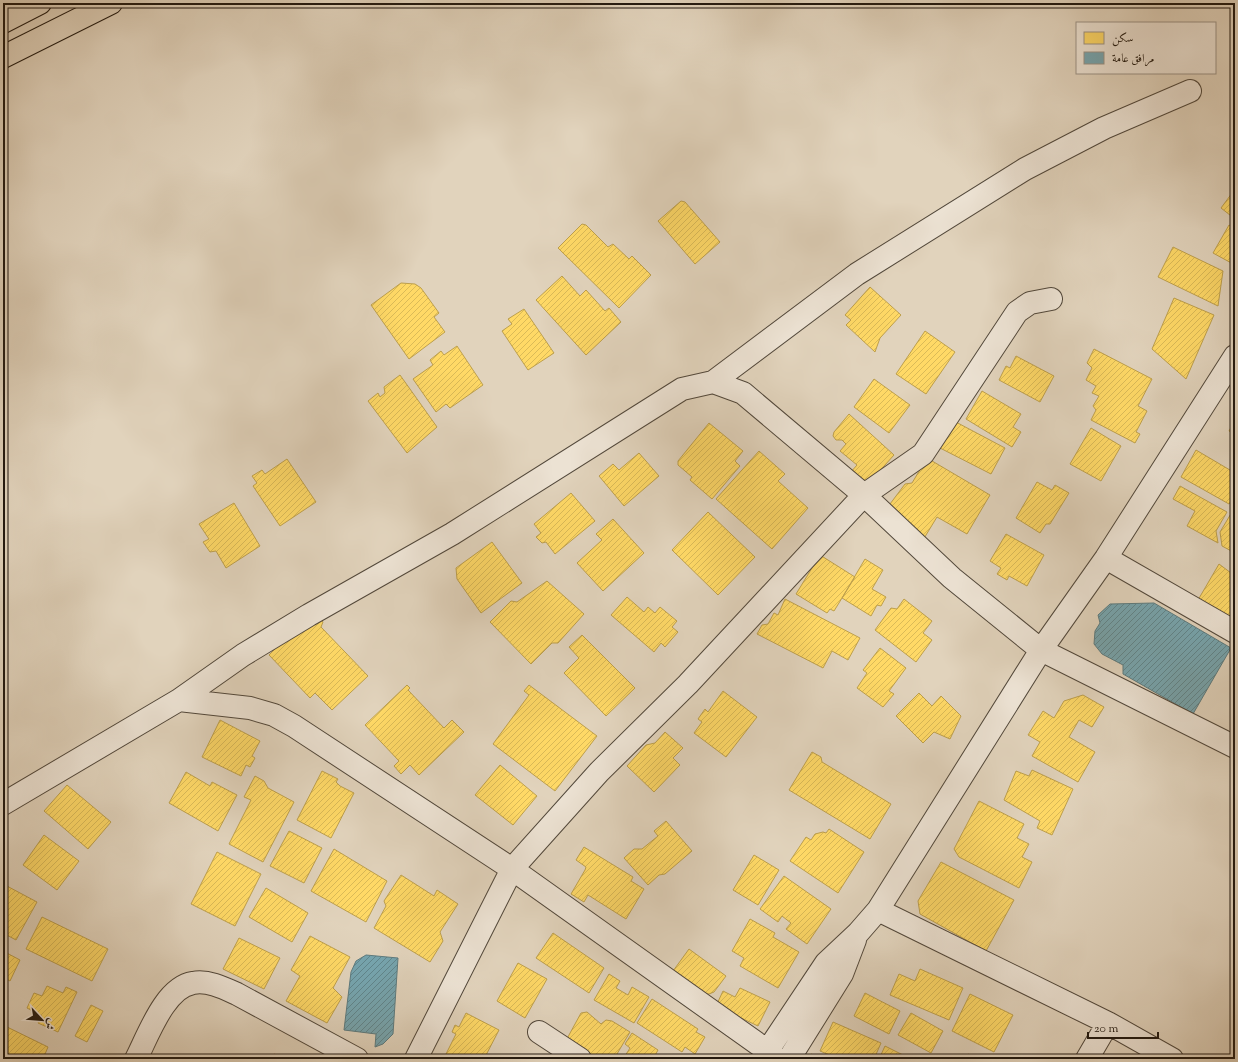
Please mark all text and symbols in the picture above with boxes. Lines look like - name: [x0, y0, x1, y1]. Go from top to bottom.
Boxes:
- legend: [1076, 22, 1216, 74]
- text: سكن: [1112, 30, 1133, 48]
- text: مرافق عامة: [1112, 50, 1154, 68]
- north arrow: [22, 1000, 62, 1040]
- scale bar: [1088, 1014, 1158, 1040]
- text: ش: [40, 1016, 60, 1032]
- text: 20 m: [1094, 1020, 1119, 1038]

